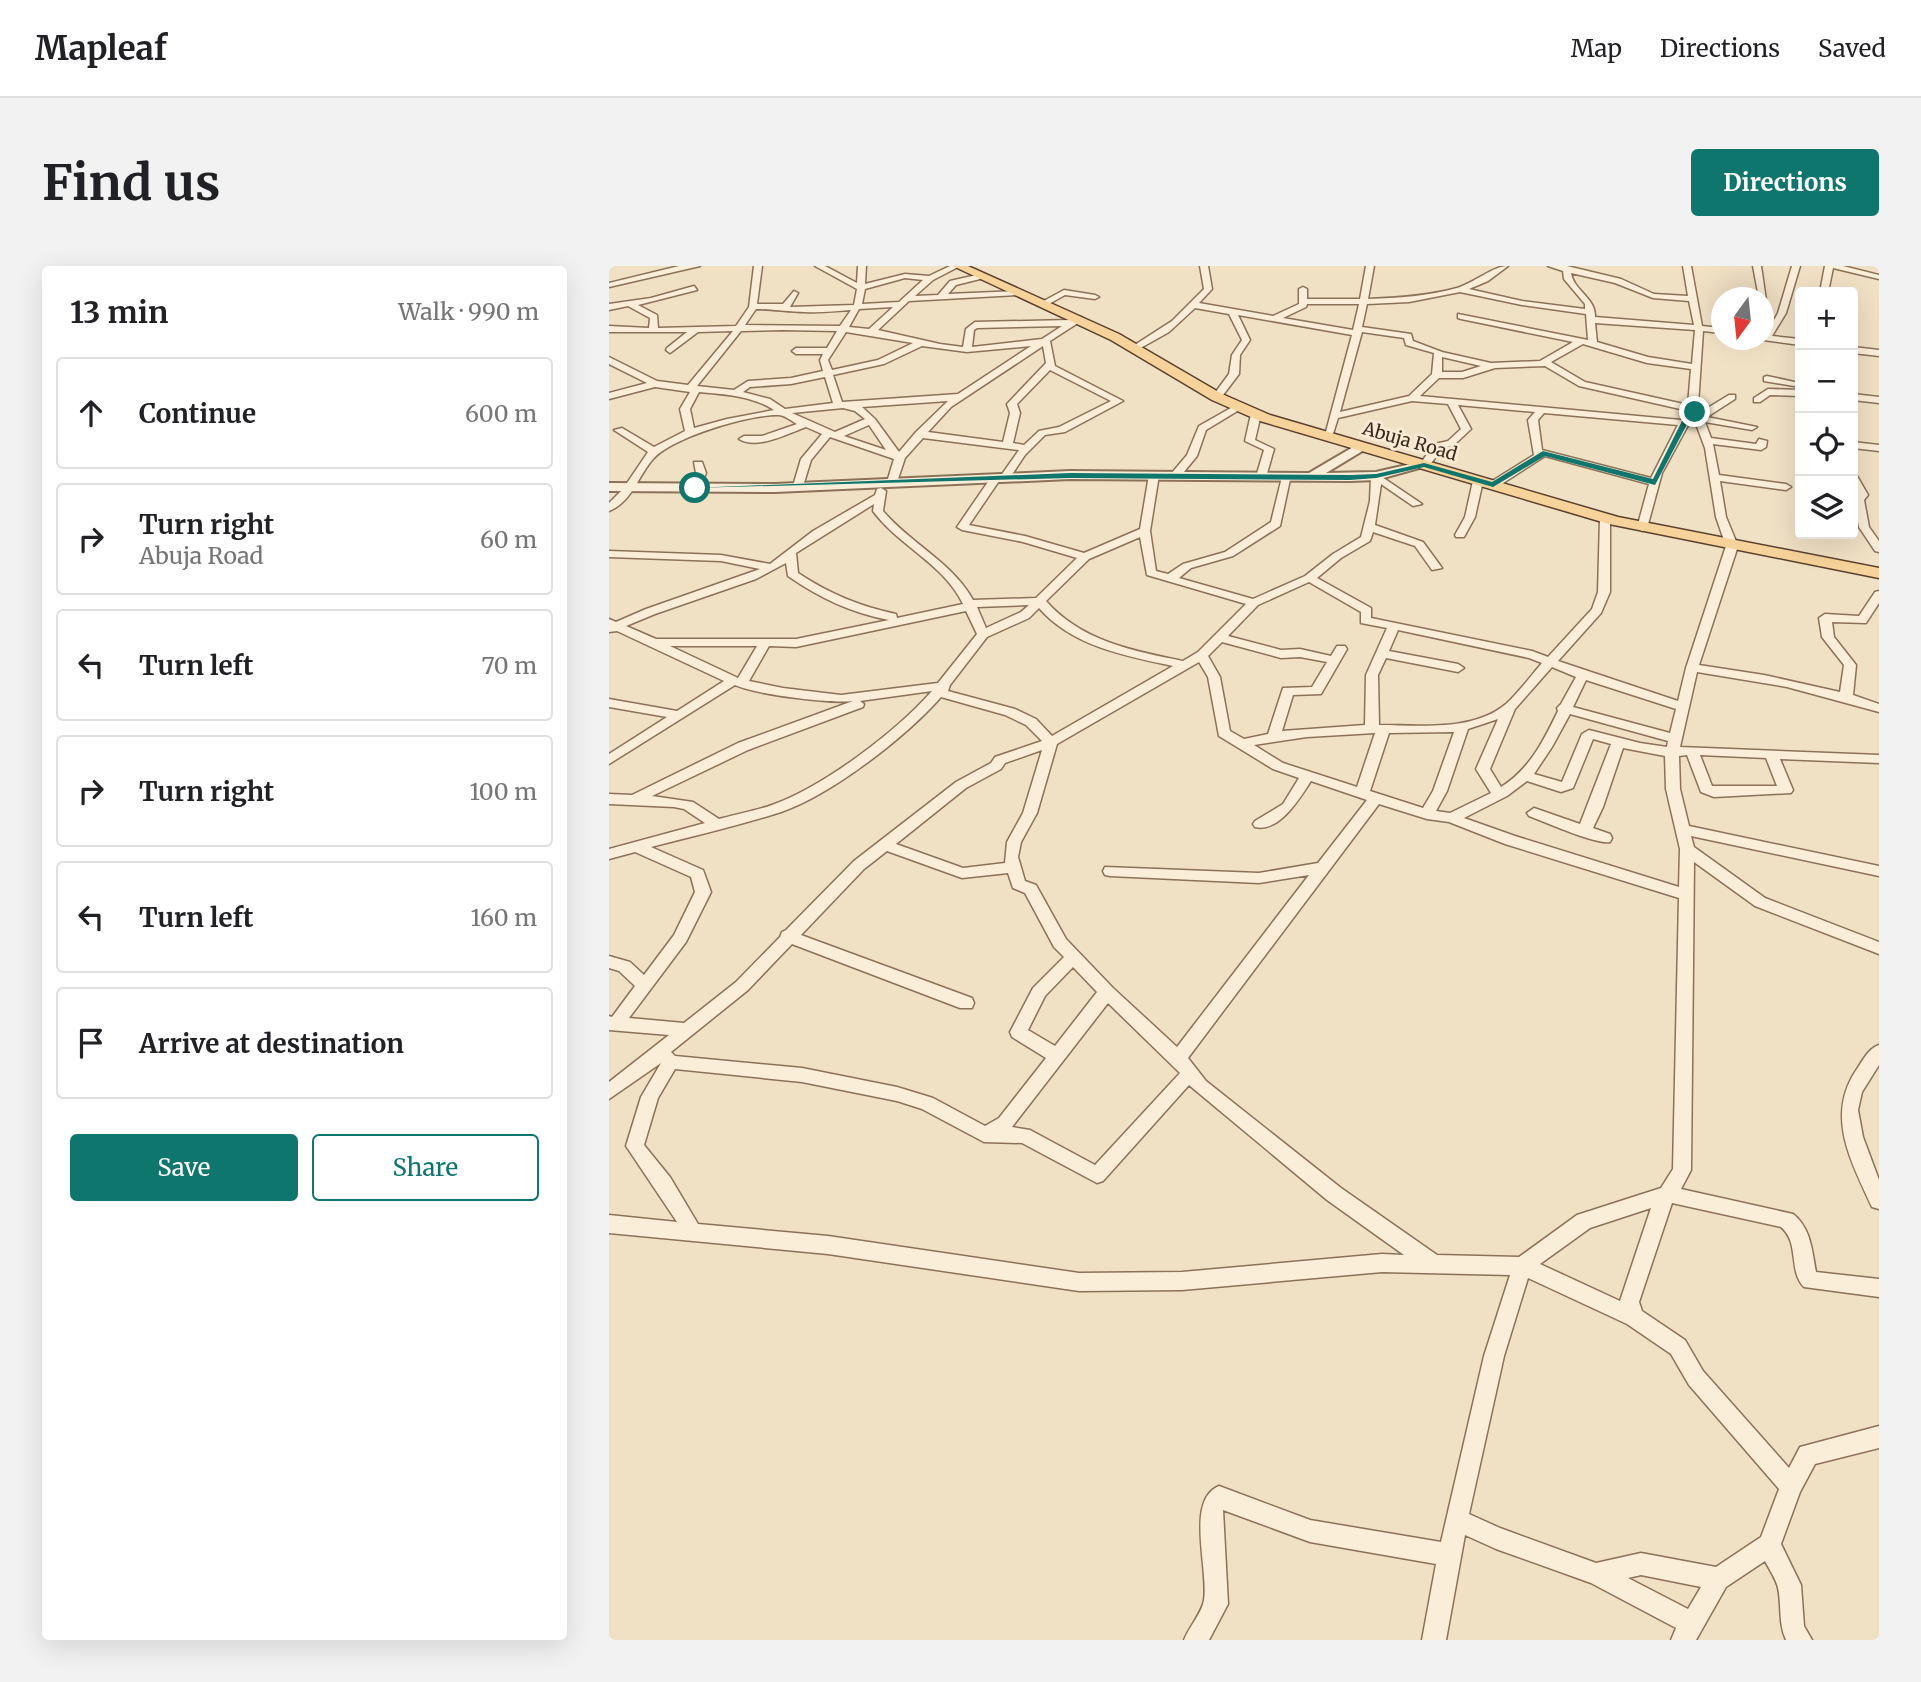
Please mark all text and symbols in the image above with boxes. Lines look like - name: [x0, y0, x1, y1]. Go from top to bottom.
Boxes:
- text: Mapleaf: [35, 28, 167, 69]
- text: Map: [1571, 33, 1622, 64]
- text: Directions: [1660, 33, 1780, 64]
- text: Saved: [1818, 33, 1886, 64]
- button: Directions: [1691, 149, 1879, 216]
- text: Find us: [42, 152, 220, 213]
- north arrow: [1711, 287, 1774, 350]
- map controls: [1795, 287, 1858, 539]
- button: +: [1795, 287, 1858, 350]
- text: 13 min: [70, 293, 168, 331]
- text: Walk · 990 m: [398, 297, 539, 326]
- button: −: [1795, 350, 1858, 413]
- icon: ahead: [72, 394, 110, 432]
- route end: [1679, 396, 1710, 427]
- text: Continue: [139, 397, 256, 430]
- text: 600 m: [465, 399, 537, 428]
- button: locate: [1795, 413, 1858, 476]
- street label: Abuja Road: [1359, 416, 1460, 466]
- route start: [679, 472, 710, 503]
- button: layers: [1795, 476, 1858, 539]
- text: Turn right: [139, 508, 274, 541]
- icon: right: [72, 520, 110, 558]
- text: 60 m: [480, 525, 537, 554]
- text: Abuja Road: [139, 541, 263, 570]
- icon: left: [72, 646, 110, 684]
- text: Turn left: [139, 649, 253, 682]
- text: 70 m: [481, 651, 537, 680]
- icon: right: [72, 772, 110, 810]
- text: Turn right: [139, 775, 274, 808]
- text: 100 m: [469, 777, 537, 806]
- icon: left: [72, 898, 110, 936]
- text: Turn left: [139, 901, 253, 934]
- text: 160 m: [471, 903, 537, 932]
- icon: arrive: [72, 1024, 110, 1062]
- text: Arrive at destination: [139, 1027, 404, 1060]
- button: Save: [70, 1134, 298, 1201]
- button: Share: [312, 1134, 539, 1201]

